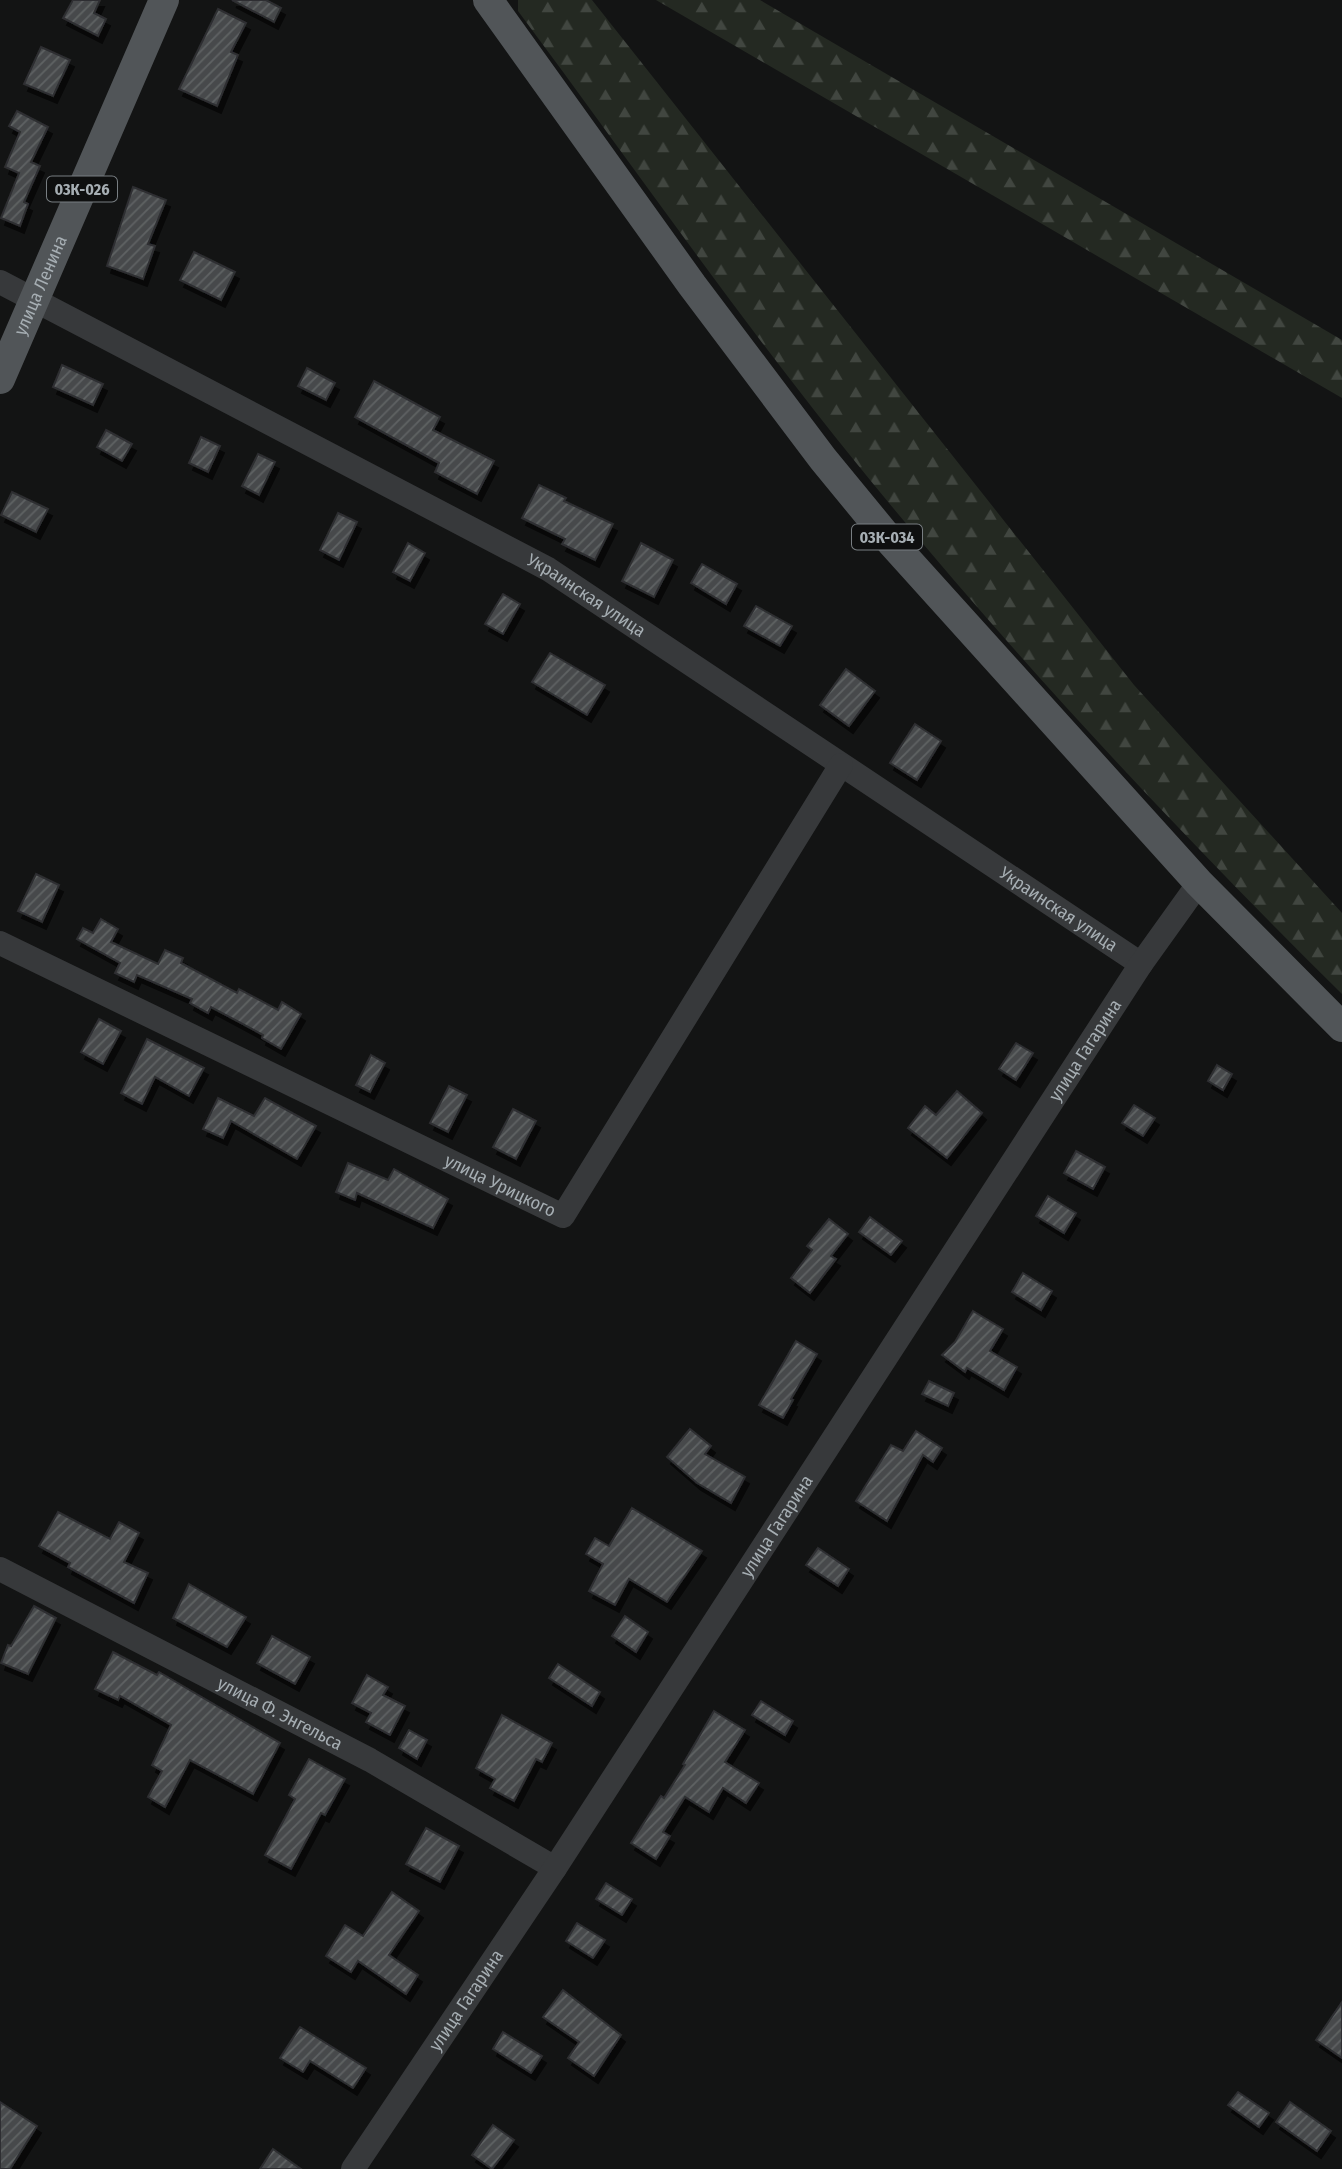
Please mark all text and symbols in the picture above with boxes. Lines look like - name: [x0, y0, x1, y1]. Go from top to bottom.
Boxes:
- road number: 03К-026: [47, 176, 117, 202]
- street label: улица Ленина: [9, 232, 72, 339]
- road number: 03К-034: [852, 524, 922, 550]
- street label: Украинская улица: [522, 548, 650, 642]
- street label: Украинская улица: [994, 861, 1122, 956]
- street label: улица Гагарина: [1044, 995, 1126, 1106]
- street label: улица Урицкого: [441, 1149, 559, 1222]
- street label: улица Гагарина: [735, 1471, 818, 1581]
- street label: улица Ф. Энгельса: [214, 1672, 346, 1755]
- street label: улица Гагарина: [424, 1945, 508, 2055]

